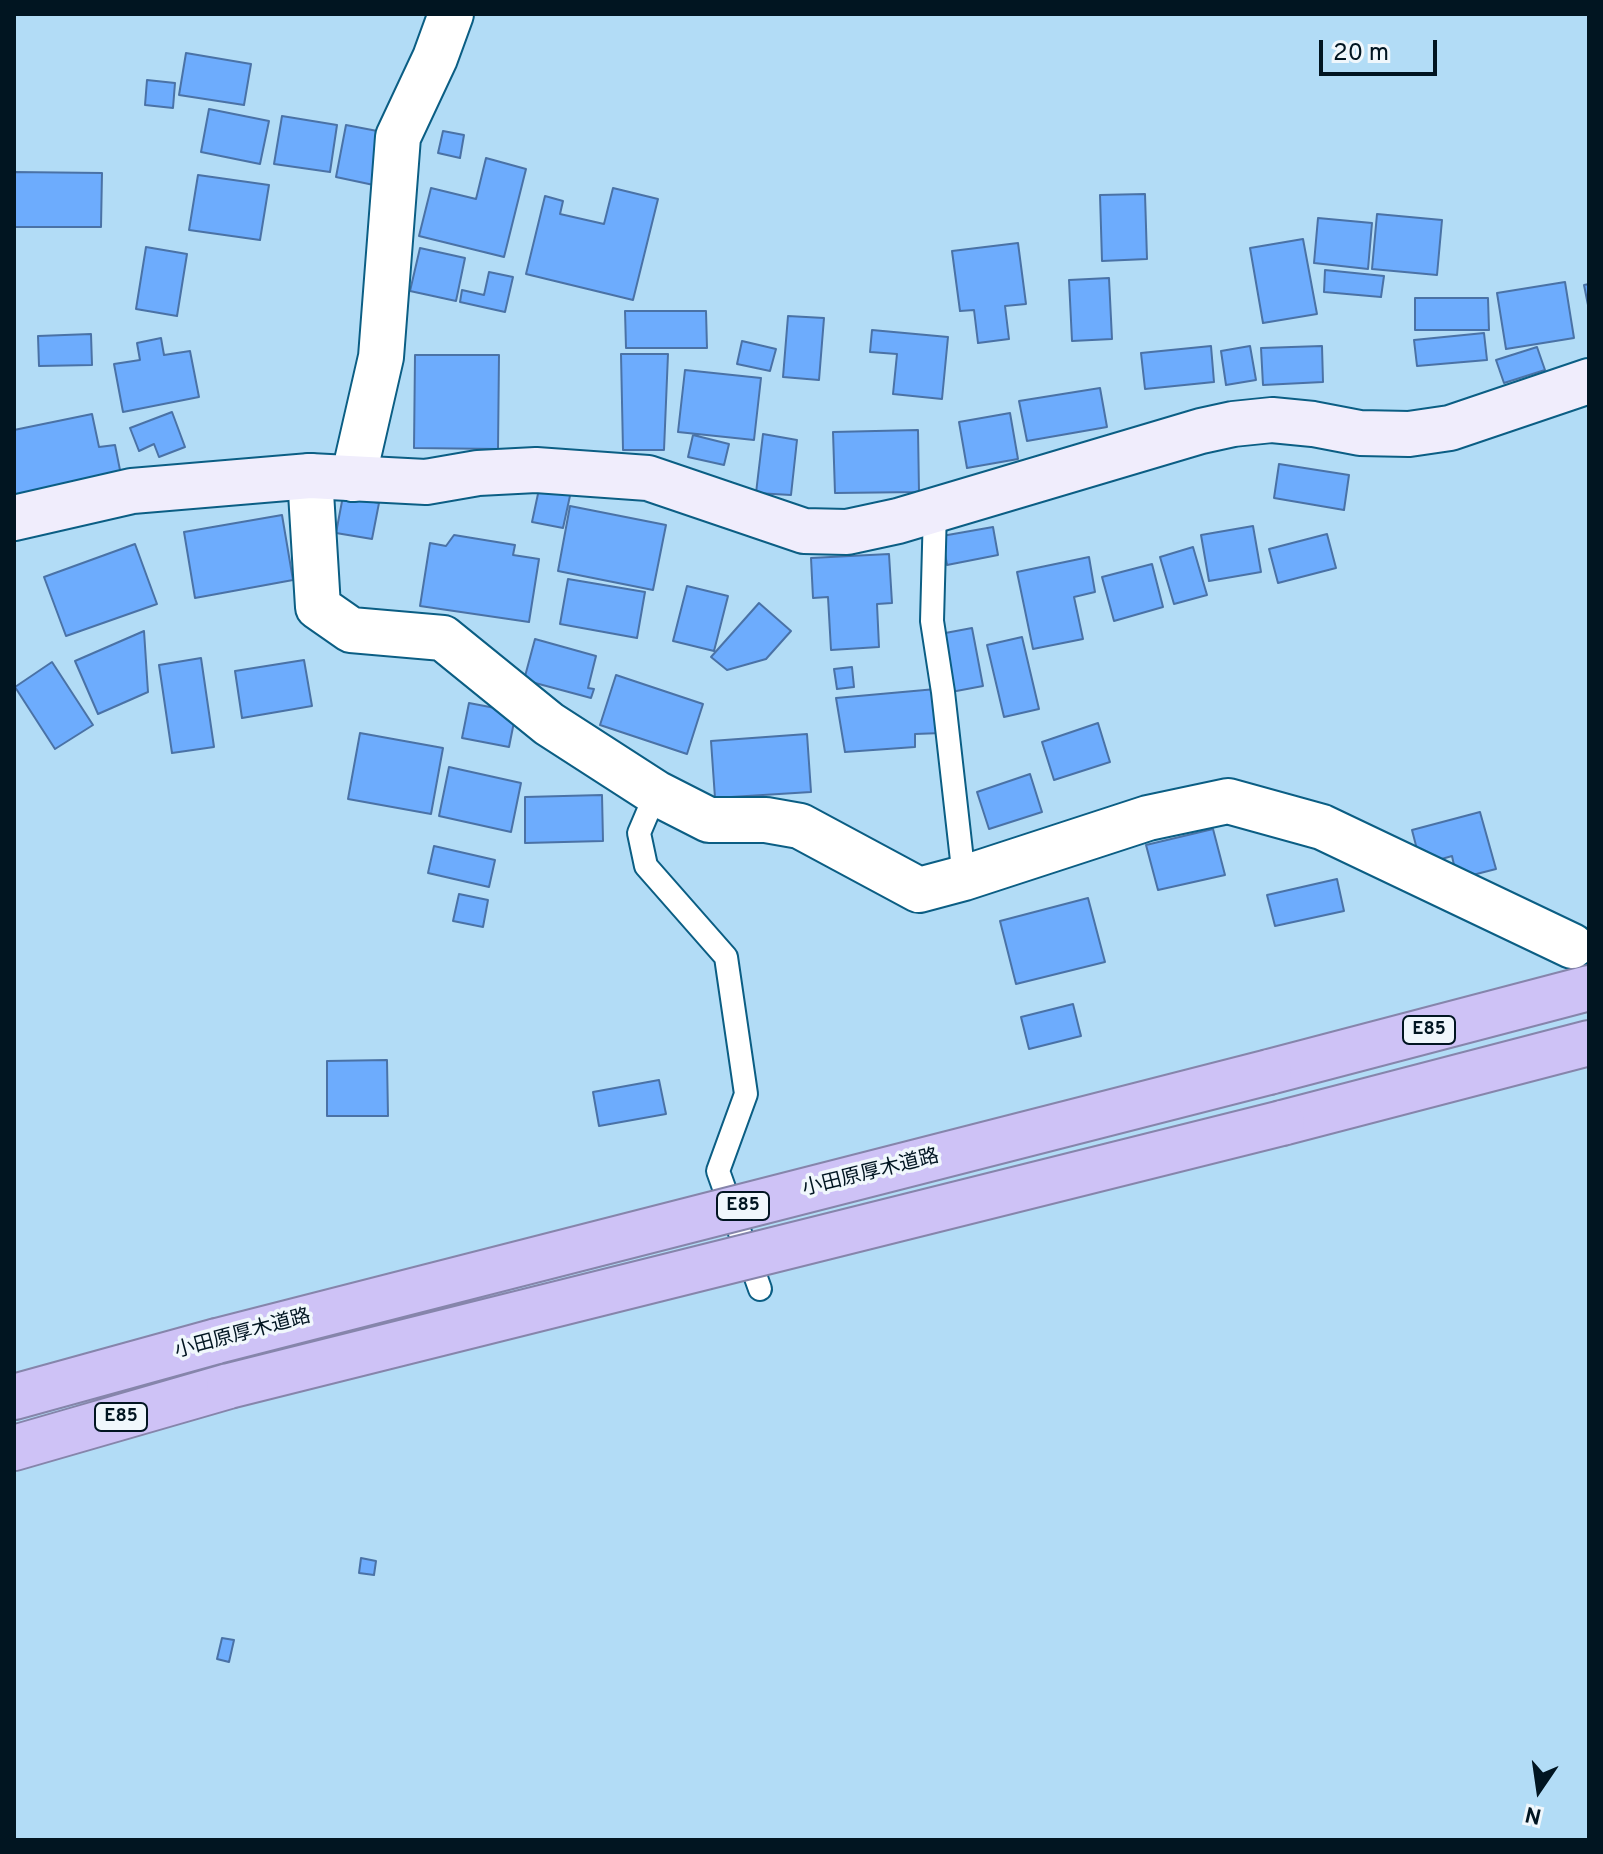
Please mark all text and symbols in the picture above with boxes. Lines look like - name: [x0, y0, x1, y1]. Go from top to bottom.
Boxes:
- scale bar: [1323, 24, 1441, 74]
- text: 20 m: [1333, 39, 1389, 69]
- road number: E85: [1403, 1016, 1455, 1044]
- street label: 小田原厚木道路: [800, 1145, 942, 1203]
- road number: E85: [717, 1192, 769, 1220]
- street label: 小田原厚木道路: [172, 1305, 314, 1365]
- road number: E85: [95, 1403, 147, 1431]
- north arrow: [1499, 1750, 1579, 1830]
- text: N: [1523, 1799, 1544, 1829]

